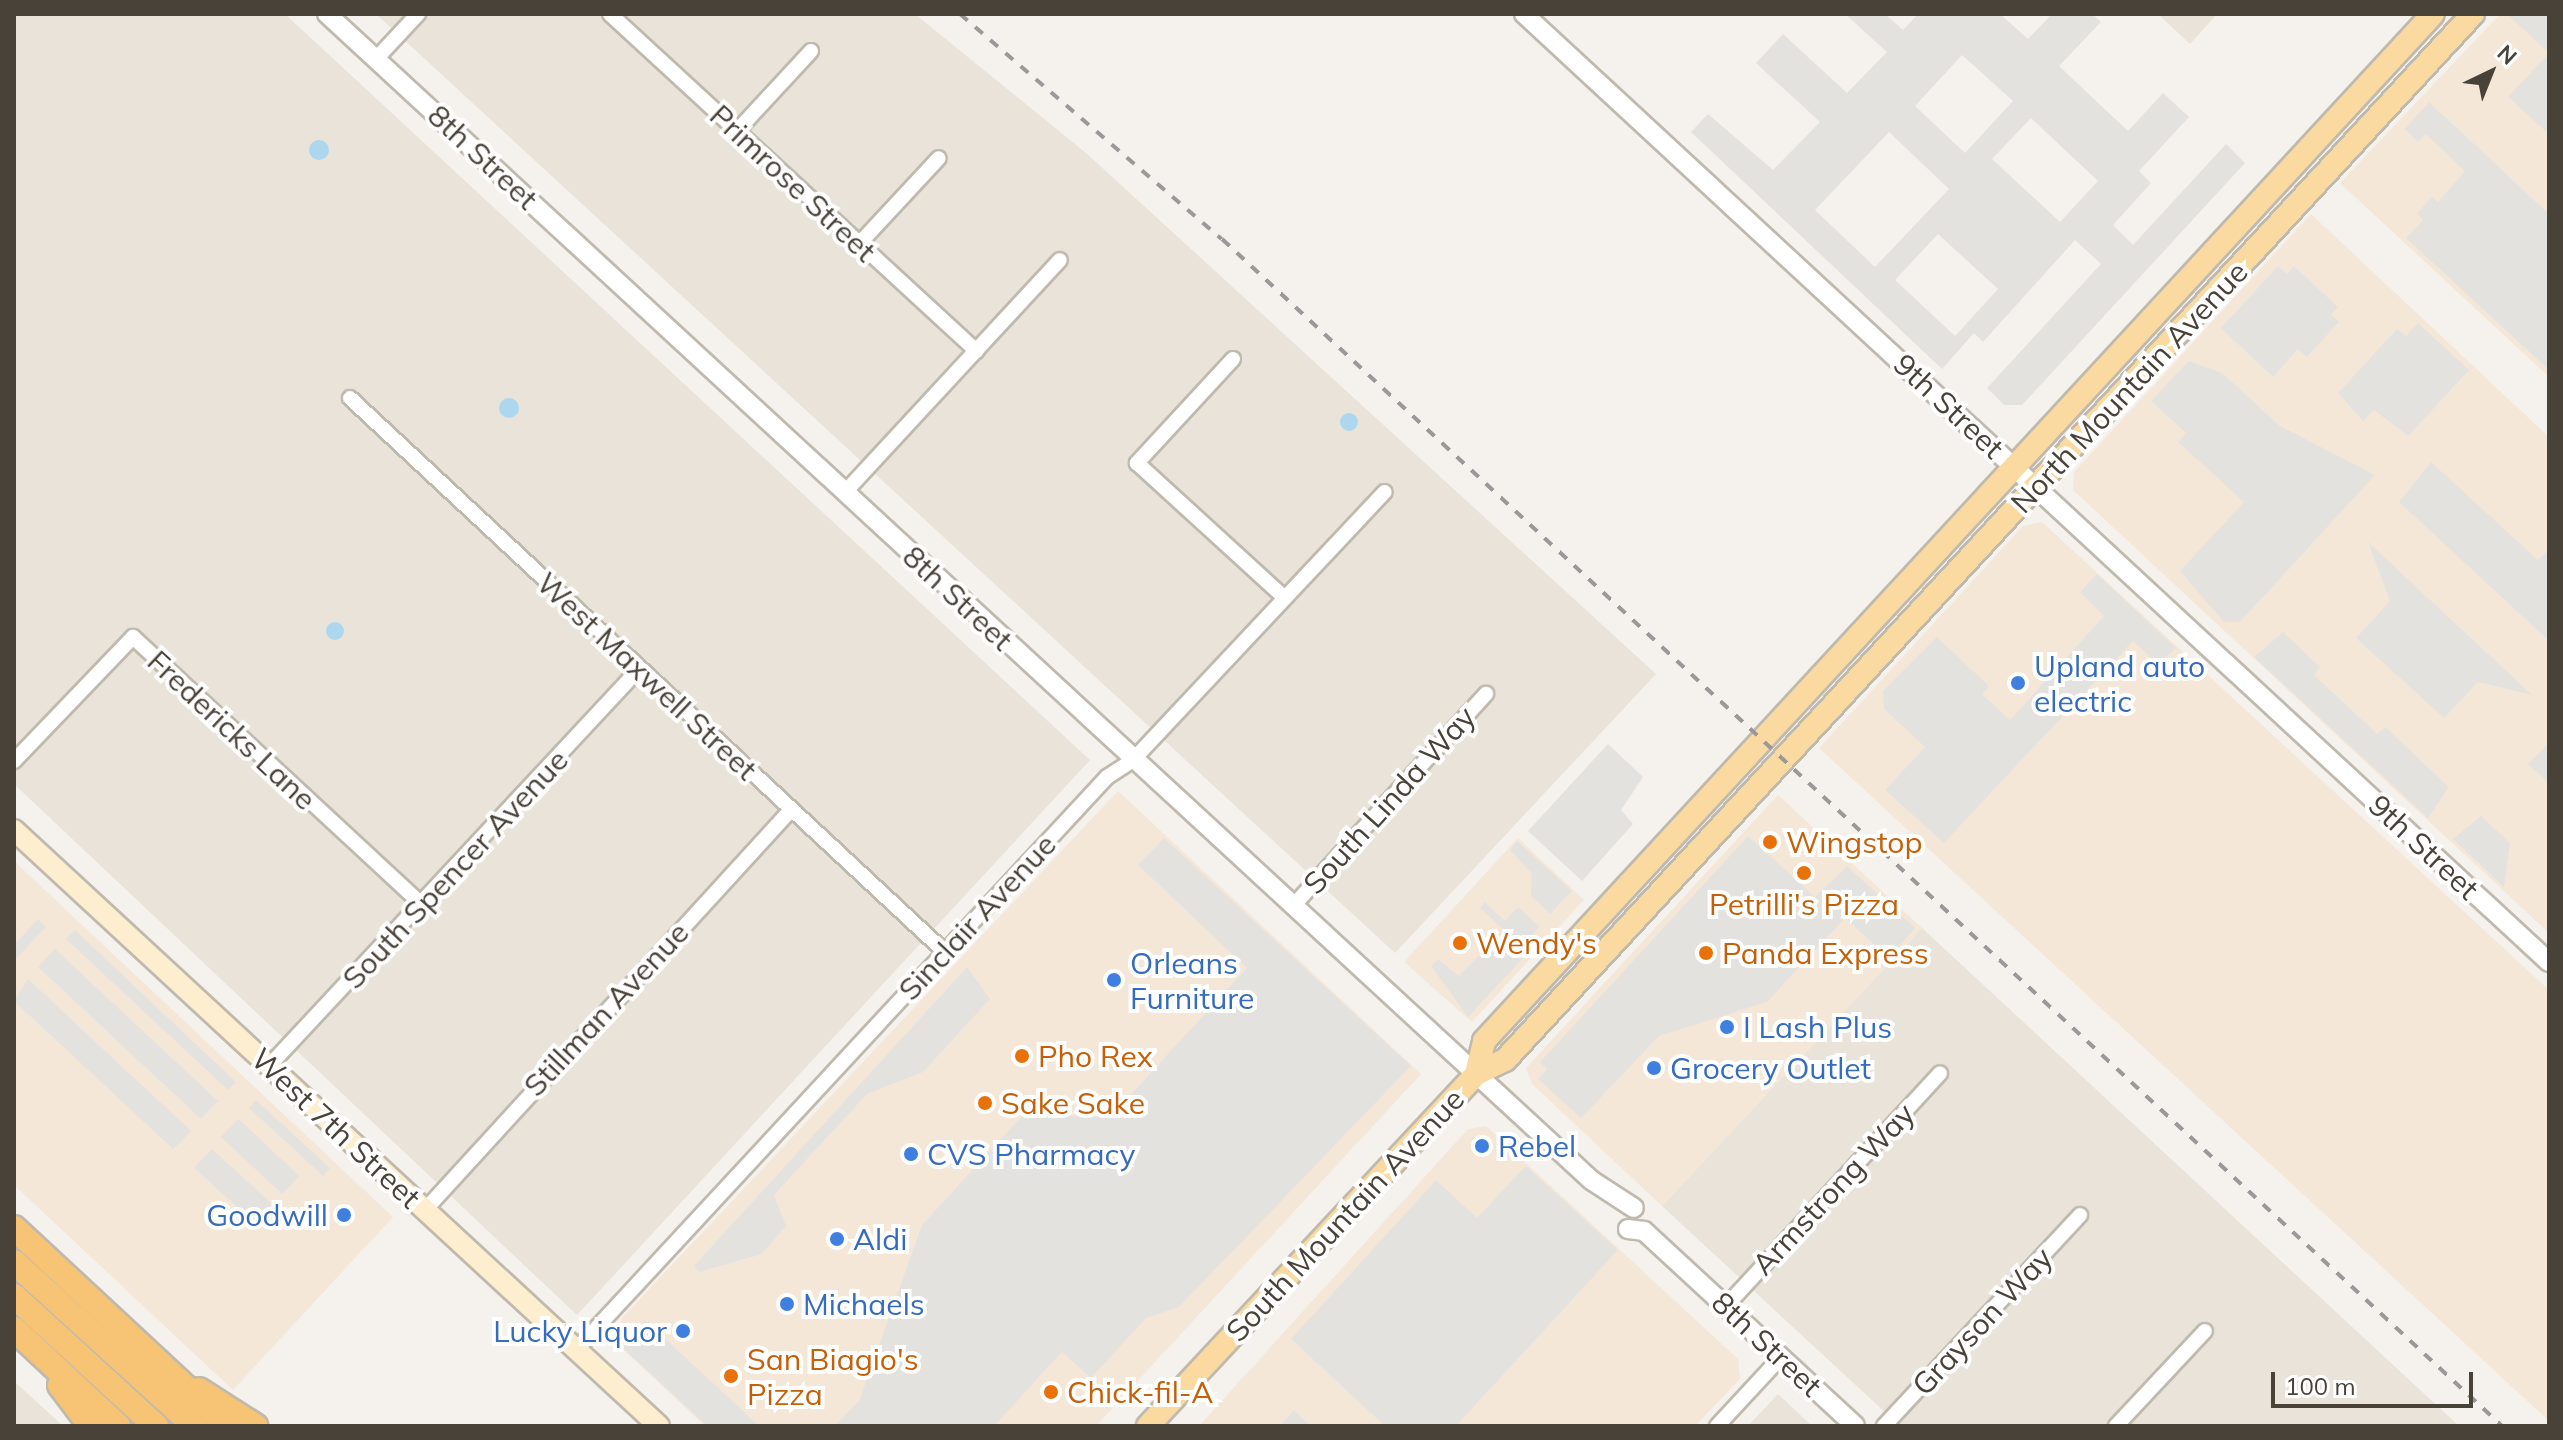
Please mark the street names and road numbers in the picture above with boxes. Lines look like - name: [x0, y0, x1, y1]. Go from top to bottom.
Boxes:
- street label: 8th Street: [421, 97, 545, 217]
- street label: Primrose Street: [703, 97, 883, 269]
- street label: North Mountain Avenue: [2003, 254, 2255, 520]
- street label: 9th Street: [1887, 346, 2011, 466]
- street label: 8th Street: [896, 538, 1020, 658]
- street label: West Maxwell Street: [530, 565, 764, 787]
- street label: Fredericks Lane: [140, 643, 324, 817]
- street label: South Linda Way: [1296, 699, 1482, 901]
- street label: South Spencer Avenue: [335, 742, 575, 996]
- street label: 9th Street: [2362, 787, 2486, 907]
- street label: Sinclair Avenue: [891, 827, 1063, 1007]
- street label: Stillman Avenue: [516, 915, 696, 1103]
- street label: West 7th Street: [244, 1041, 428, 1215]
- street label: South Mountain Avenue: [1219, 1081, 1471, 1349]
- street label: Armstrong Way: [1744, 1096, 1922, 1282]
- street label: Grayson Way: [1904, 1240, 2060, 1402]
- street label: 8th Street: [1705, 1284, 1829, 1404]

